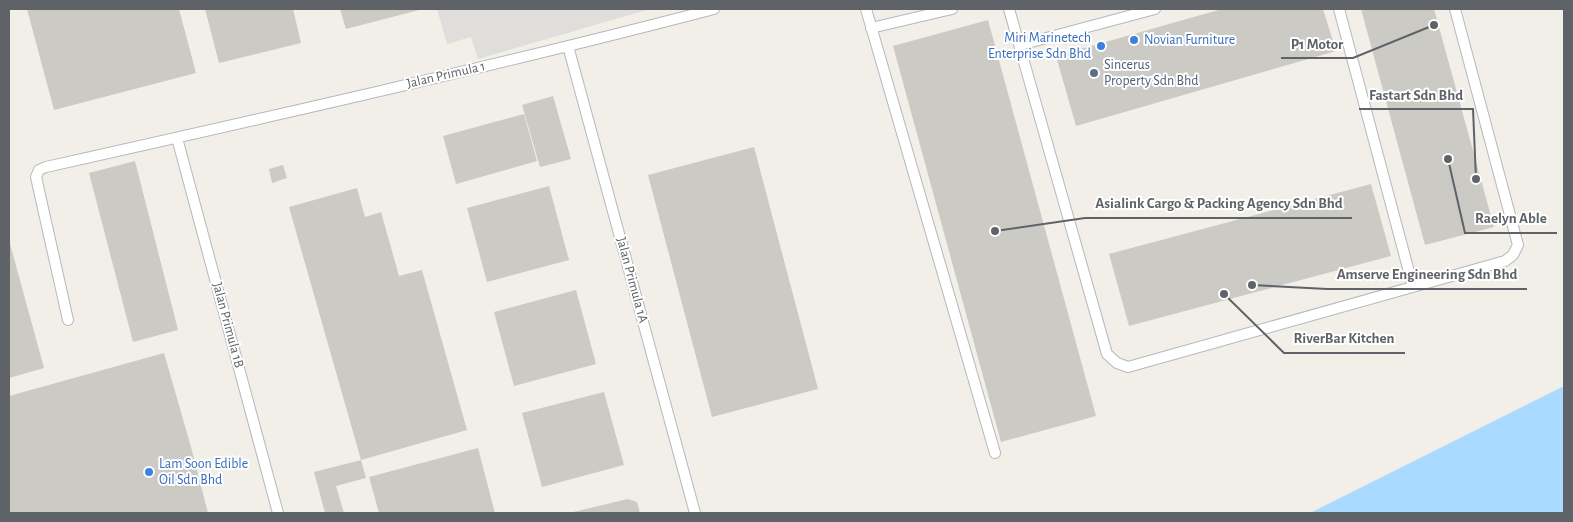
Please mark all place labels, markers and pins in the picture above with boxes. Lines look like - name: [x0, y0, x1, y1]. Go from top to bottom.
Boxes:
- callout: P1 Motor: [1281, 28, 1353, 58]
- place label: Miri Marinetech Enterprise Sdn Bhd: [988, 31, 1091, 61]
- place label: Novian Furniture: [1144, 33, 1235, 47]
- marker: Novian Furniture: [1128, 34, 1140, 46]
- marker: Miri Marinetech Enterprise Sdn Bhd: [1095, 40, 1107, 52]
- place label: Sincerus Property Sdn Bhd: [1104, 58, 1199, 88]
- marker: Sincerus Property Sdn Bhd: [1088, 67, 1100, 79]
- callout: Fastart Sdn Bhd: [1359, 79, 1473, 109]
- callout: Asialink Cargo & Packing Agency Sdn Bhd: [1085, 188, 1352, 218]
- callout: Raelyn Able: [1465, 203, 1557, 233]
- callout: Amserve Engineering Sdn Bhd: [1327, 259, 1527, 289]
- callout: RiverBar Kitchen: [1284, 323, 1405, 353]
- place label: Lam Soon Edible Oil Sdn Bhd: [159, 457, 248, 487]
- marker: Lam Soon Edible Oil Sdn Bhd: [143, 466, 155, 478]

